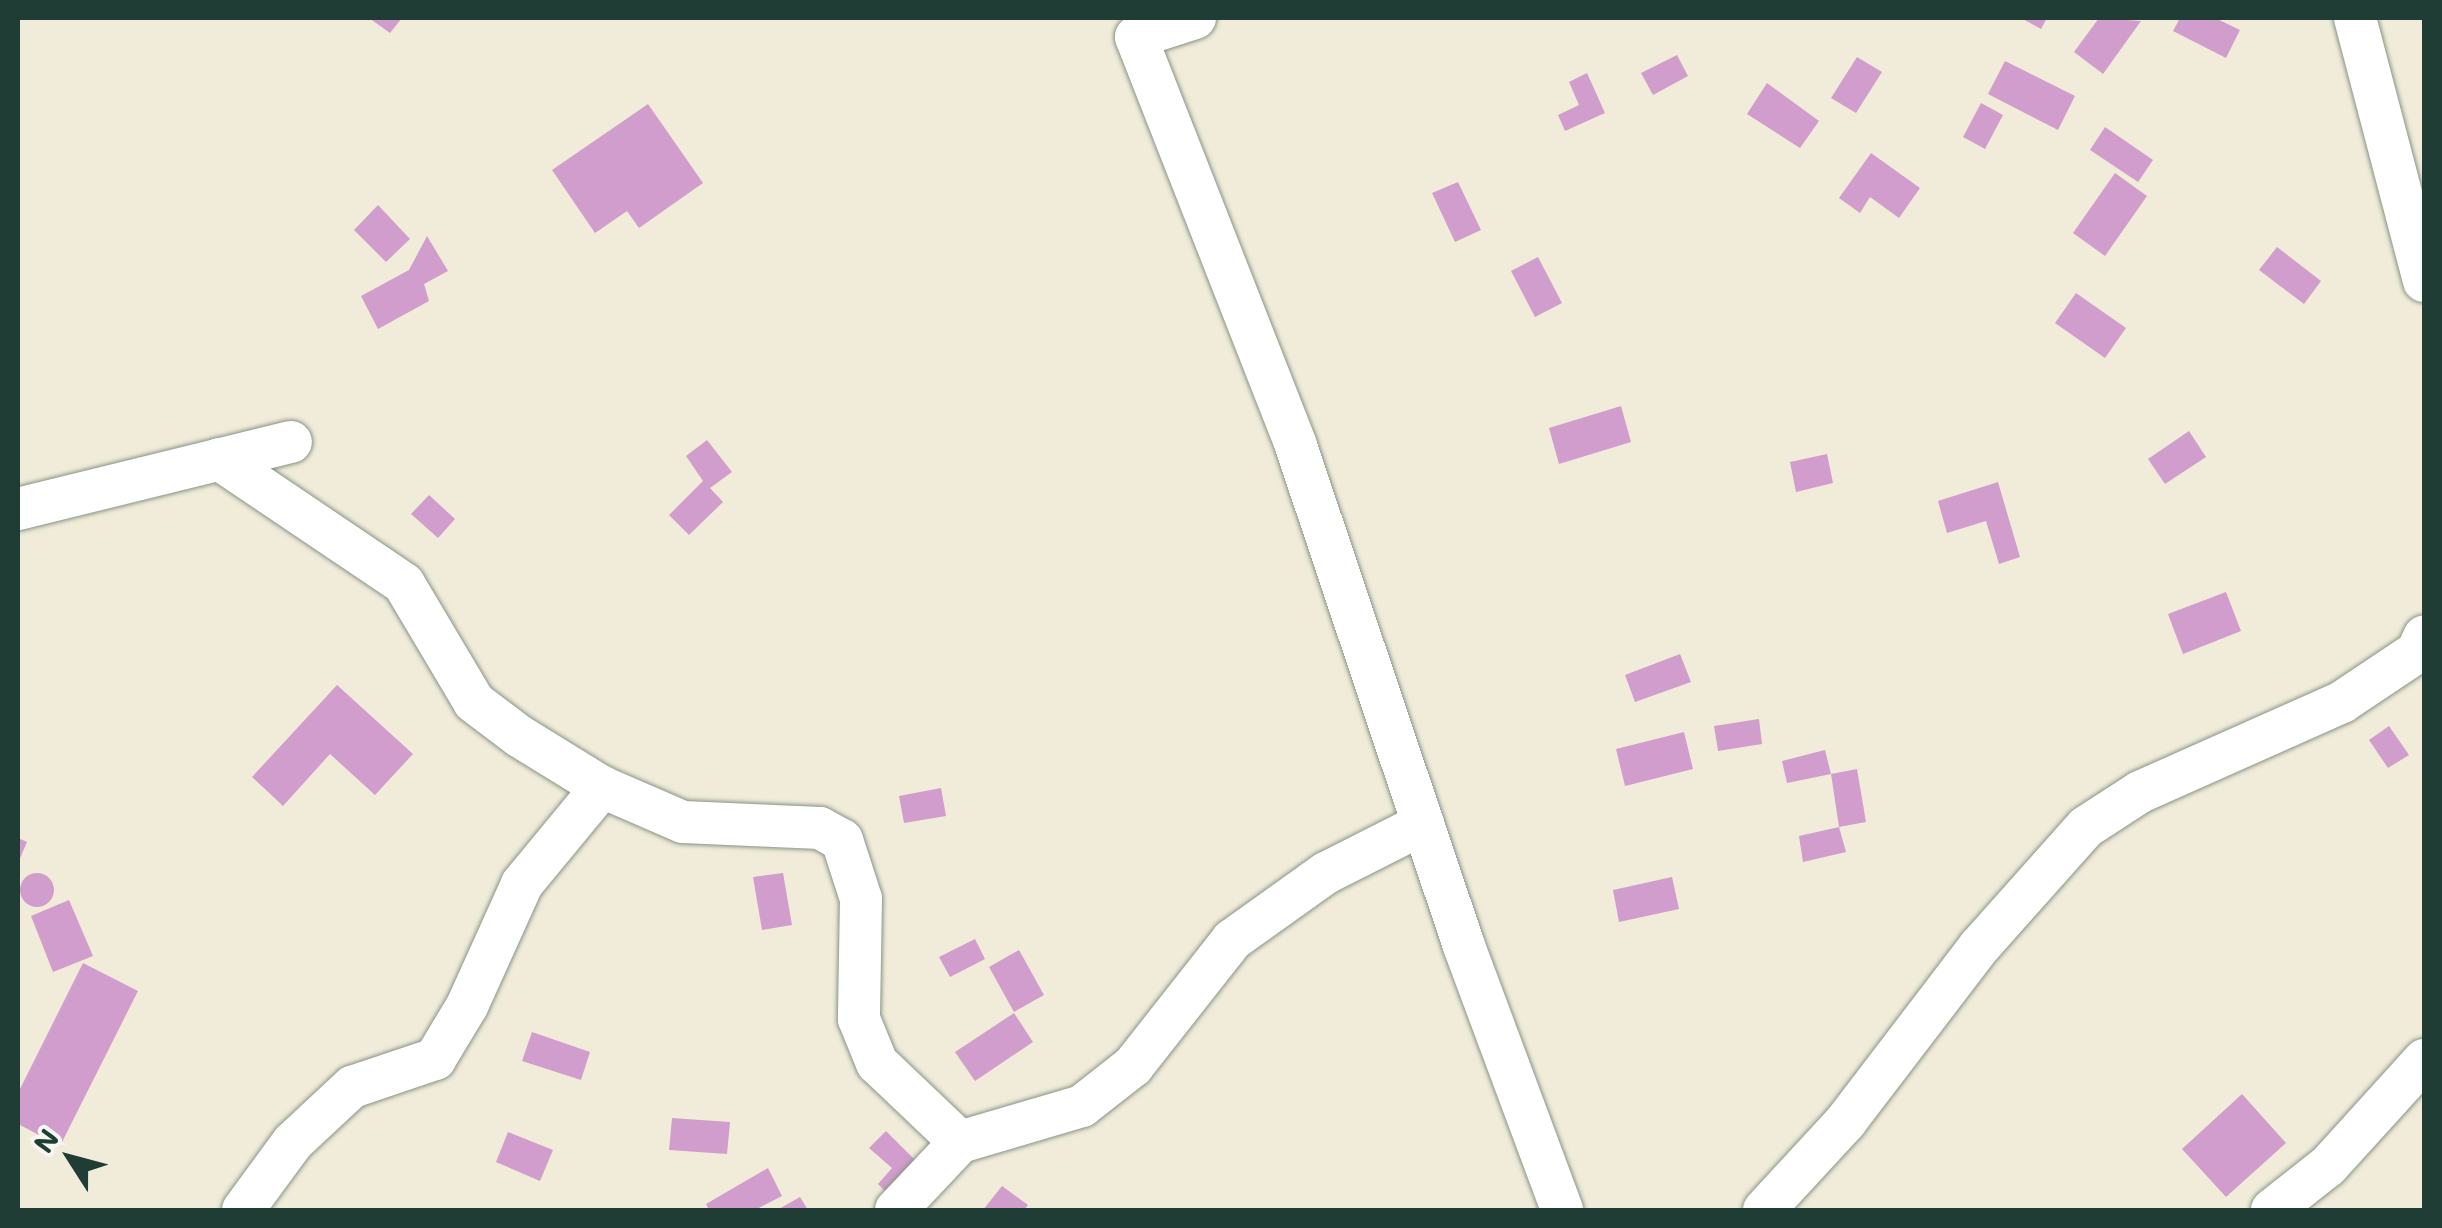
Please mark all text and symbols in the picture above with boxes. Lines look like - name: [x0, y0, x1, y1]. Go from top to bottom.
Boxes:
- north arrow: [20, 1108, 120, 1208]
- text: N: [25, 1121, 67, 1160]

